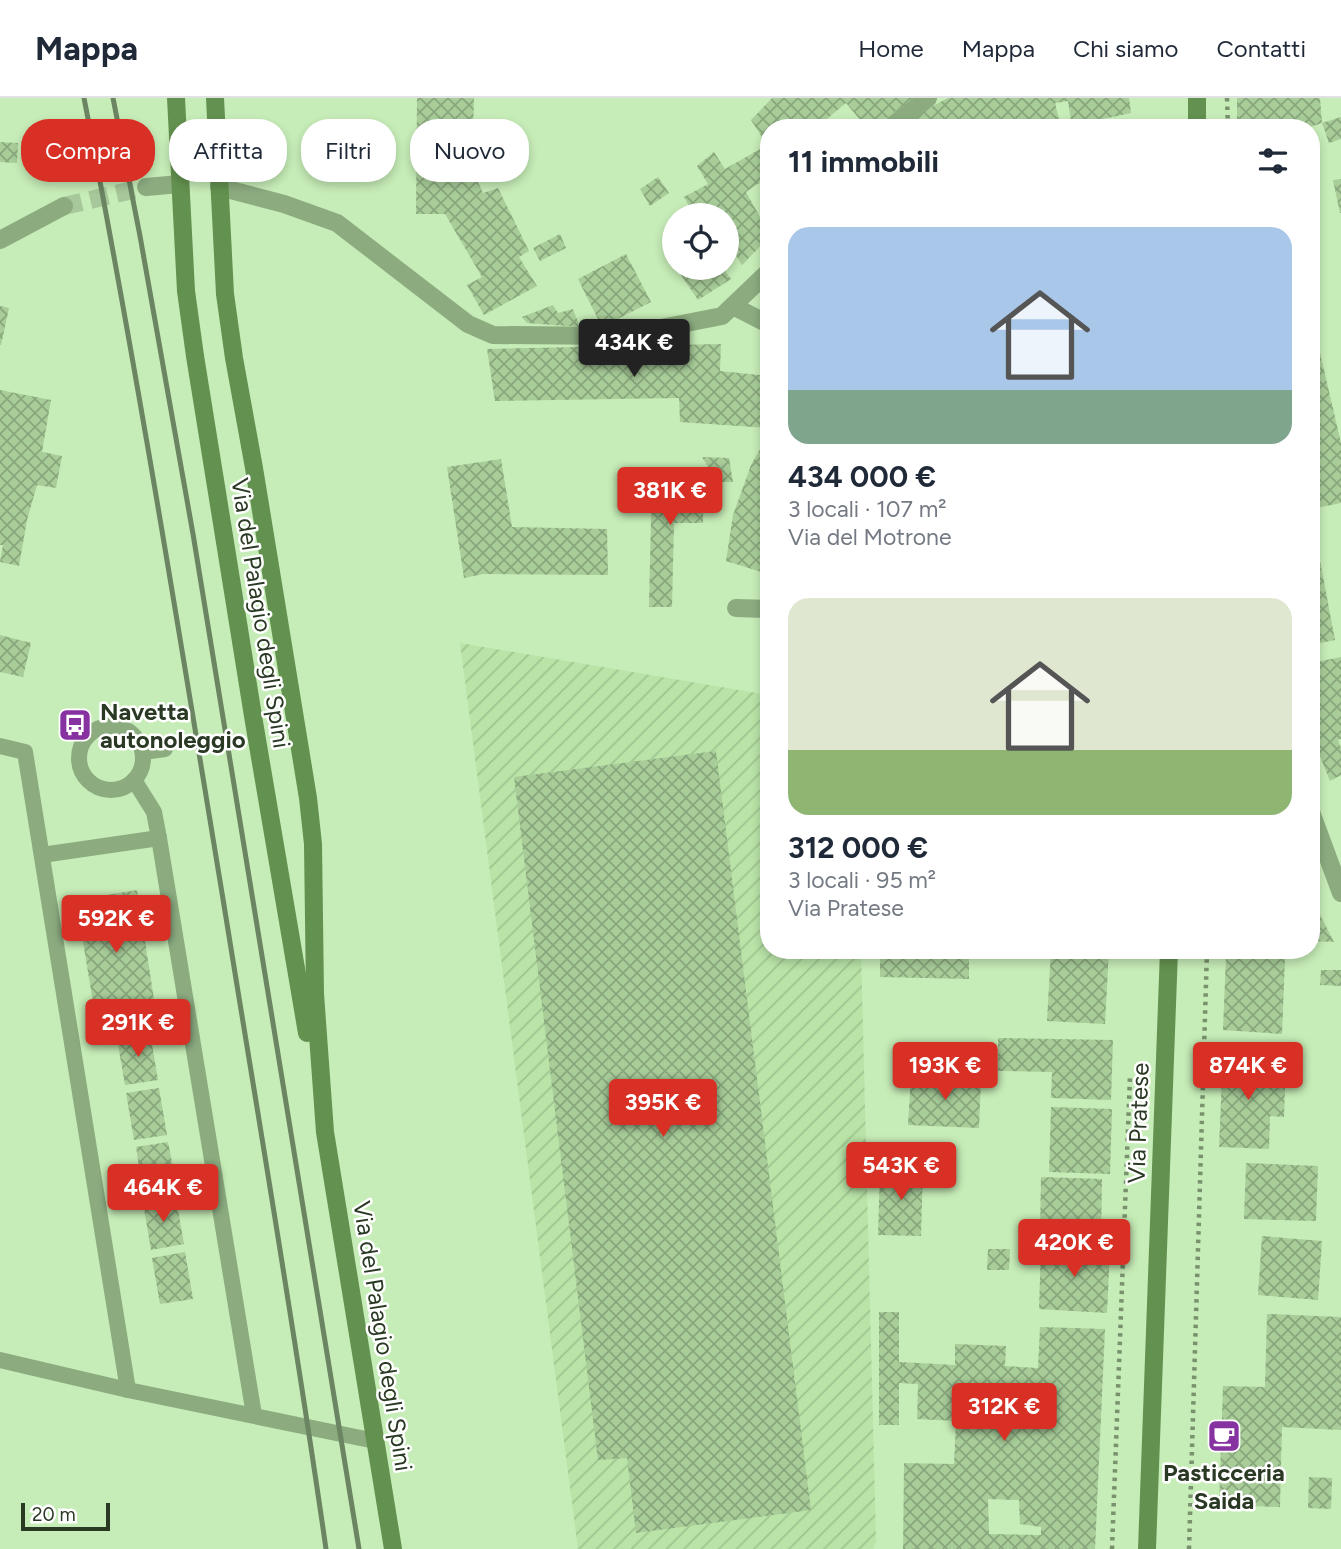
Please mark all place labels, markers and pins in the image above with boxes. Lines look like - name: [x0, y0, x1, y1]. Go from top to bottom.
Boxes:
- pin: 434K €: [577, 320, 691, 379]
- pin: 381K €: [613, 468, 727, 527]
- place label: Navetta autonoleggio: [100, 697, 246, 754]
- bus stop icon: Navetta autonoleggio: [56, 706, 94, 744]
- pin: 592K €: [59, 896, 173, 955]
- pin: 291K €: [81, 1000, 195, 1059]
- pin: 193K €: [888, 1042, 1002, 1102]
- pin: 874K €: [1191, 1042, 1305, 1102]
- pin: 395K €: [606, 1080, 720, 1139]
- pin: 543K €: [844, 1142, 958, 1202]
- pin: 464K €: [106, 1164, 220, 1224]
- pin: 420K €: [1017, 1220, 1131, 1279]
- pin: 312K €: [947, 1384, 1061, 1443]
- cafe icon: Pasticceria Saida: [1205, 1417, 1243, 1455]
- place label: Pasticceria Saida: [1163, 1458, 1285, 1515]

